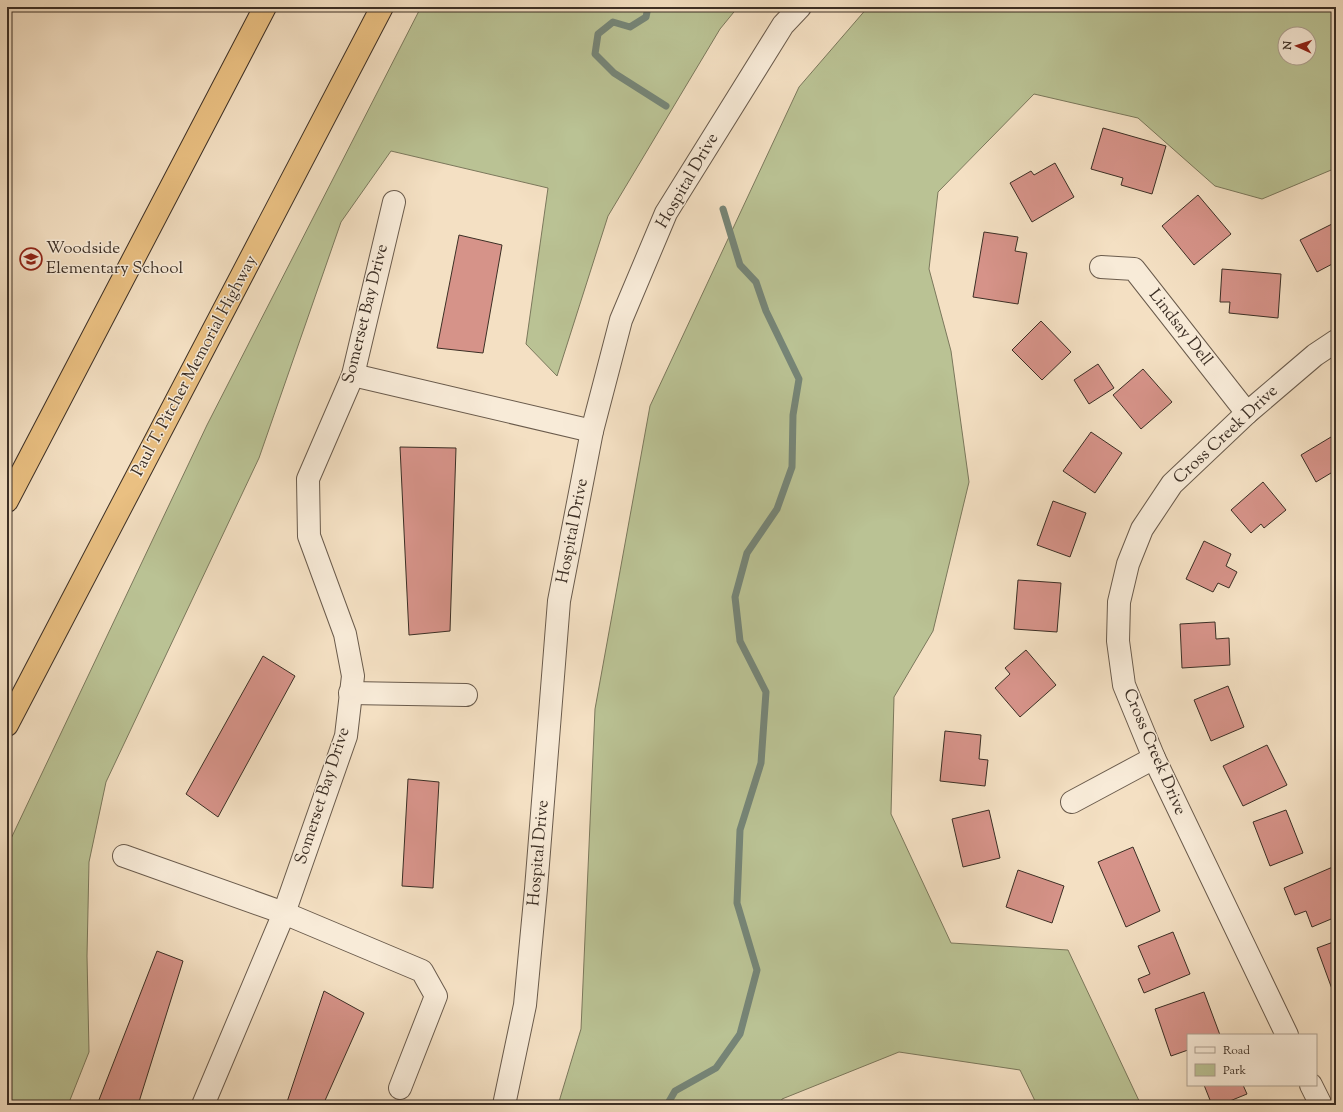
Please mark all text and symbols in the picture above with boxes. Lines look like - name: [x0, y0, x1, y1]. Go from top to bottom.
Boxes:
- north arrow: [1277, 26, 1317, 66]
- text: N: [1280, 41, 1296, 51]
- street label: Hospital Drive: [651, 129, 725, 233]
- place label: Woodside Elementary School: [46, 237, 183, 281]
- street label: Somerset Bay Drive: [337, 242, 395, 386]
- school or university icon: Woodside Elementary School: [18, 246, 44, 272]
- street label: Paul T. Pitcher Memorial Highway: [126, 251, 264, 481]
- street label: Lindsay Dell: [1142, 284, 1218, 372]
- street label: Cross Creek Drive: [1168, 380, 1284, 490]
- street label: Hospital Drive: [551, 476, 595, 586]
- street label: Cross Creek Drive: [1116, 685, 1192, 819]
- street label: Somerset Bay Drive: [290, 724, 357, 868]
- street label: Hospital Drive: [522, 799, 556, 907]
- legend: [1187, 1034, 1317, 1086]
- text: Road: [1223, 1042, 1250, 1060]
- text: Park: [1223, 1062, 1246, 1080]

